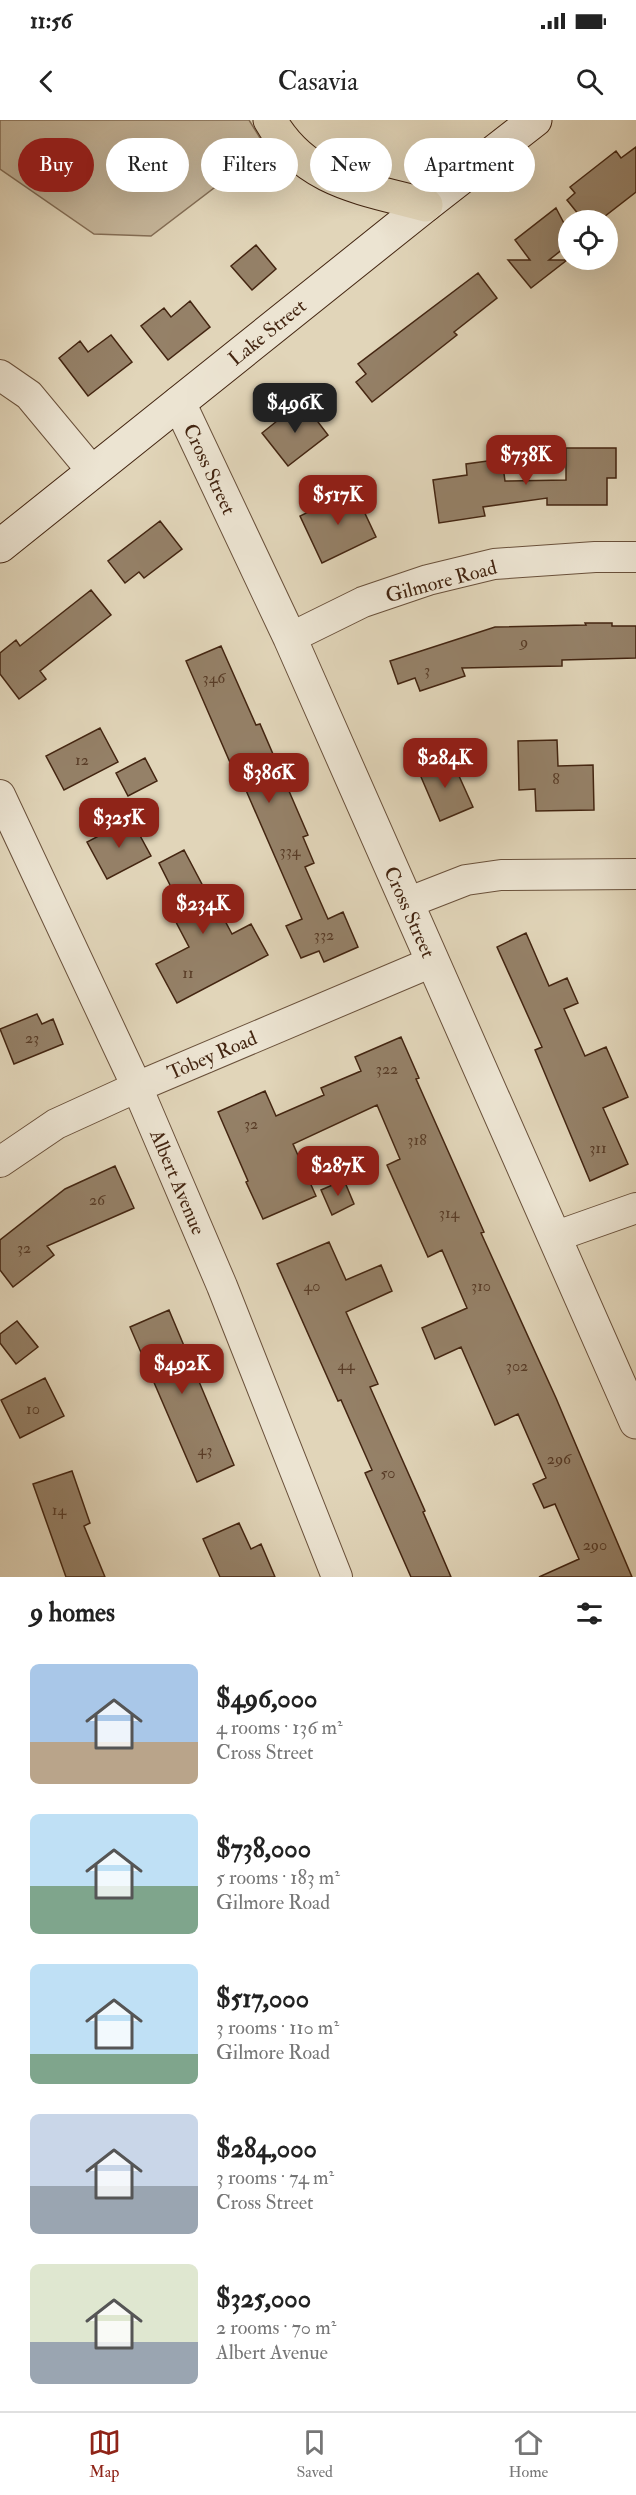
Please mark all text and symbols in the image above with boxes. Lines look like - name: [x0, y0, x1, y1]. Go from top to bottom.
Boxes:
- text: 11:56: [30, 7, 72, 35]
- icon: back: [30, 65, 63, 98]
- text: Casavia: [278, 65, 358, 98]
- icon: search: [573, 65, 606, 98]
- chip: Buy: [18, 138, 94, 192]
- chip: Rent: [106, 138, 189, 192]
- chip: Filters: [201, 138, 298, 192]
- chip: New: [310, 138, 392, 192]
- chip: Apartment: [404, 138, 535, 192]
- map controls: [558, 210, 618, 270]
- button: locate: [558, 210, 618, 270]
- street label: Lake Street: [223, 293, 312, 371]
- pin: $496K: [253, 383, 337, 434]
- text: $496K: [267, 390, 323, 415]
- street label: Cross Street: [178, 420, 242, 519]
- pin: $738K: [484, 435, 568, 486]
- text: $738K: [500, 442, 552, 467]
- pin: $517K: [296, 475, 380, 526]
- text: $517K: [313, 482, 363, 507]
- street label: Gilmore Road: [383, 555, 500, 608]
- house number: 9: [519, 632, 528, 652]
- house number: 3: [424, 660, 430, 680]
- house number: 346: [203, 668, 226, 688]
- pin: $284K: [403, 738, 487, 789]
- text: $284K: [417, 745, 473, 770]
- house number: 12: [75, 750, 89, 770]
- pin: $386K: [227, 753, 311, 804]
- text: $386K: [243, 760, 295, 785]
- house number: 8: [552, 769, 560, 789]
- pin: $325K: [77, 798, 161, 849]
- text: $325K: [93, 805, 145, 830]
- house number: 334: [280, 841, 302, 861]
- street label: Cross Street: [378, 863, 441, 962]
- pin: $234K: [161, 884, 245, 935]
- text: $234K: [176, 891, 230, 916]
- house number: 332: [314, 925, 334, 945]
- house number: 11: [182, 963, 194, 983]
- street label: Tobey Road: [164, 1025, 261, 1086]
- house number: 23: [25, 1028, 39, 1048]
- house number: 322: [376, 1059, 398, 1079]
- house number: 32: [244, 1114, 258, 1134]
- street label: Albert Avenue: [144, 1125, 211, 1239]
- house number: 318: [407, 1130, 427, 1150]
- house number: 311: [589, 1138, 607, 1158]
- pin: $287K: [296, 1146, 380, 1197]
- text: $287K: [311, 1153, 365, 1178]
- house number: 26: [89, 1190, 106, 1210]
- house number: 314: [439, 1203, 461, 1223]
- house number: 32: [17, 1238, 31, 1258]
- house number: 40: [304, 1276, 320, 1296]
- house number: 310: [471, 1276, 491, 1296]
- pin: $492K: [140, 1344, 224, 1395]
- text: $492K: [154, 1351, 210, 1376]
- house number: 44: [337, 1355, 356, 1375]
- house number: 302: [506, 1356, 528, 1376]
- house number: 10: [26, 1399, 40, 1419]
- house number: 43: [198, 1440, 212, 1460]
- house number: 296: [547, 1449, 572, 1469]
- house number: 50: [380, 1463, 396, 1483]
- house number: 14: [52, 1500, 68, 1520]
- house number: 290: [583, 1535, 607, 1555]
- text: 9 homes: [30, 1597, 115, 1629]
- icon: filters: [573, 1597, 606, 1630]
- text: $496,000: [216, 1683, 317, 1715]
- icon: home: [78, 1688, 150, 1760]
- text: 4 rooms · 136 m²: [216, 1715, 343, 1740]
- text: Cross Street: [216, 1740, 314, 1765]
- text: $738,000: [216, 1833, 311, 1865]
- icon: home: [78, 1838, 150, 1910]
- text: 5 rooms · 183 m²: [216, 1865, 340, 1890]
- text: Gilmore Road: [216, 1890, 330, 1915]
- text: $517,000: [216, 1983, 309, 2015]
- icon: home: [78, 1988, 150, 2060]
- text: 3 rooms · 110 m²: [216, 2015, 339, 2040]
- text: Gilmore Road: [216, 2040, 330, 2065]
- text: $284,000: [216, 2133, 317, 2165]
- icon: home: [78, 2138, 150, 2210]
- text: 3 rooms · 74 m²: [216, 2165, 334, 2190]
- text: Cross Street: [216, 2190, 314, 2215]
- text: $325,000: [216, 2283, 311, 2315]
- icon: home: [78, 2288, 150, 2360]
- text: 2 rooms · 70 m²: [216, 2315, 336, 2340]
- text: Albert Avenue: [216, 2340, 328, 2365]
- tab: Map: [88, 2426, 121, 2482]
- tab: Saved: [296, 2426, 333, 2482]
- tab: Home: [509, 2426, 548, 2482]

